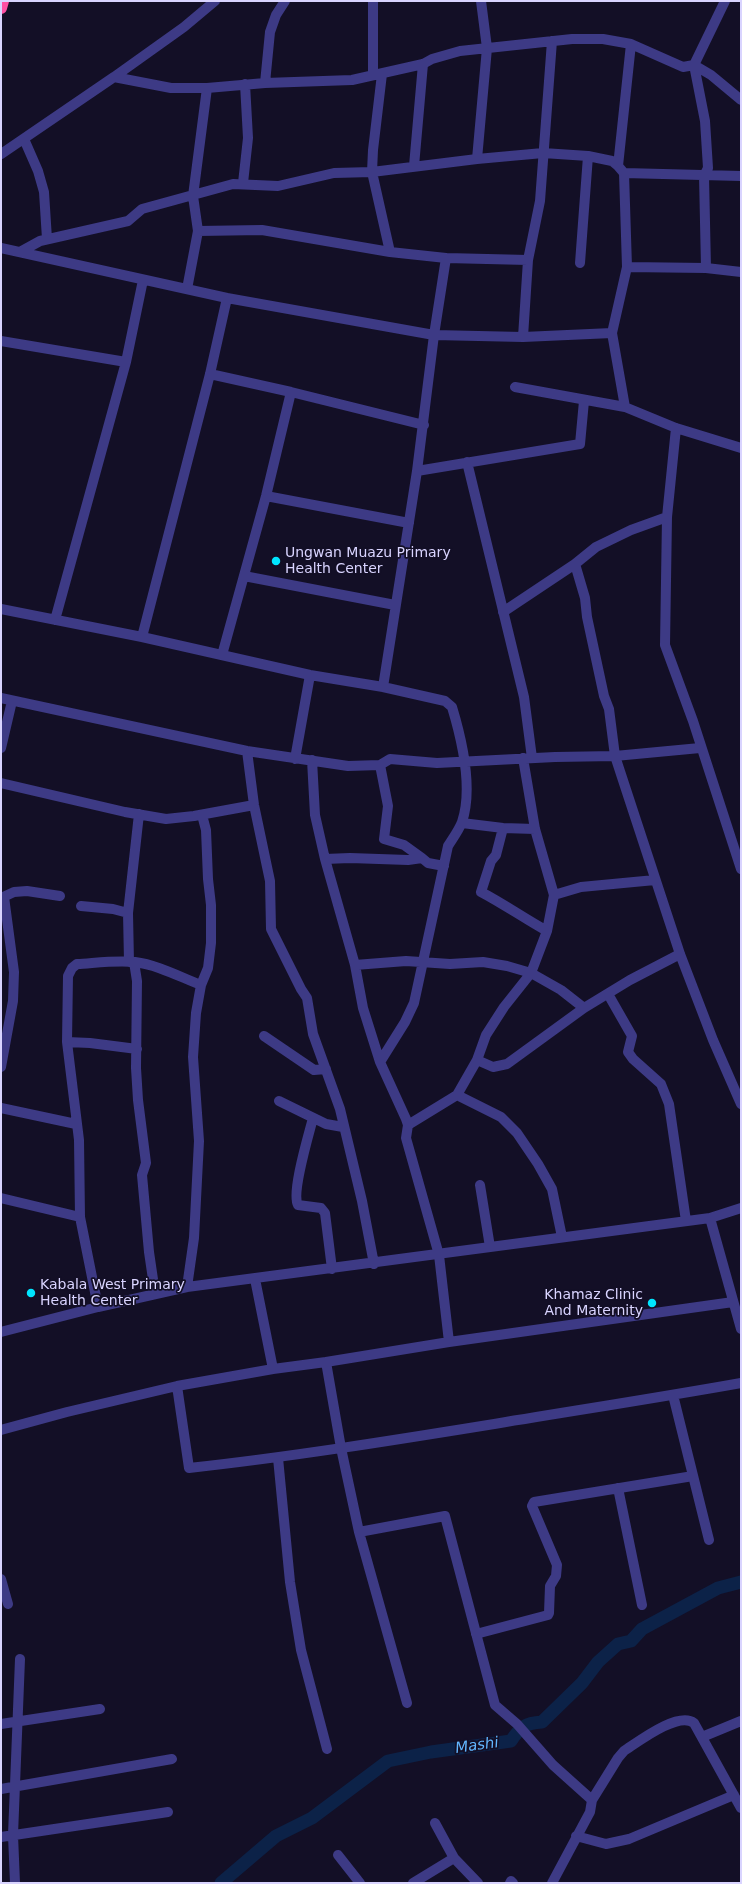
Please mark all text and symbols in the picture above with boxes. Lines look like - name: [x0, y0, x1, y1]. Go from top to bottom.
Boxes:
- place label: Ungwan Muazu Primary Health Center: [285, 545, 451, 578]
- marker: Ungwan Muazu Primary Health Center: [270, 555, 282, 567]
- place label: Kabala West Primary Health Center: [40, 1277, 185, 1310]
- marker: Kabala West Primary Health Center: [25, 1287, 37, 1299]
- place label: Khamaz Clinic And Maternity: [544, 1287, 643, 1320]
- marker: Khamaz Clinic And Maternity: [646, 1297, 658, 1309]
- water label: Mashi: [454, 1734, 500, 1758]

